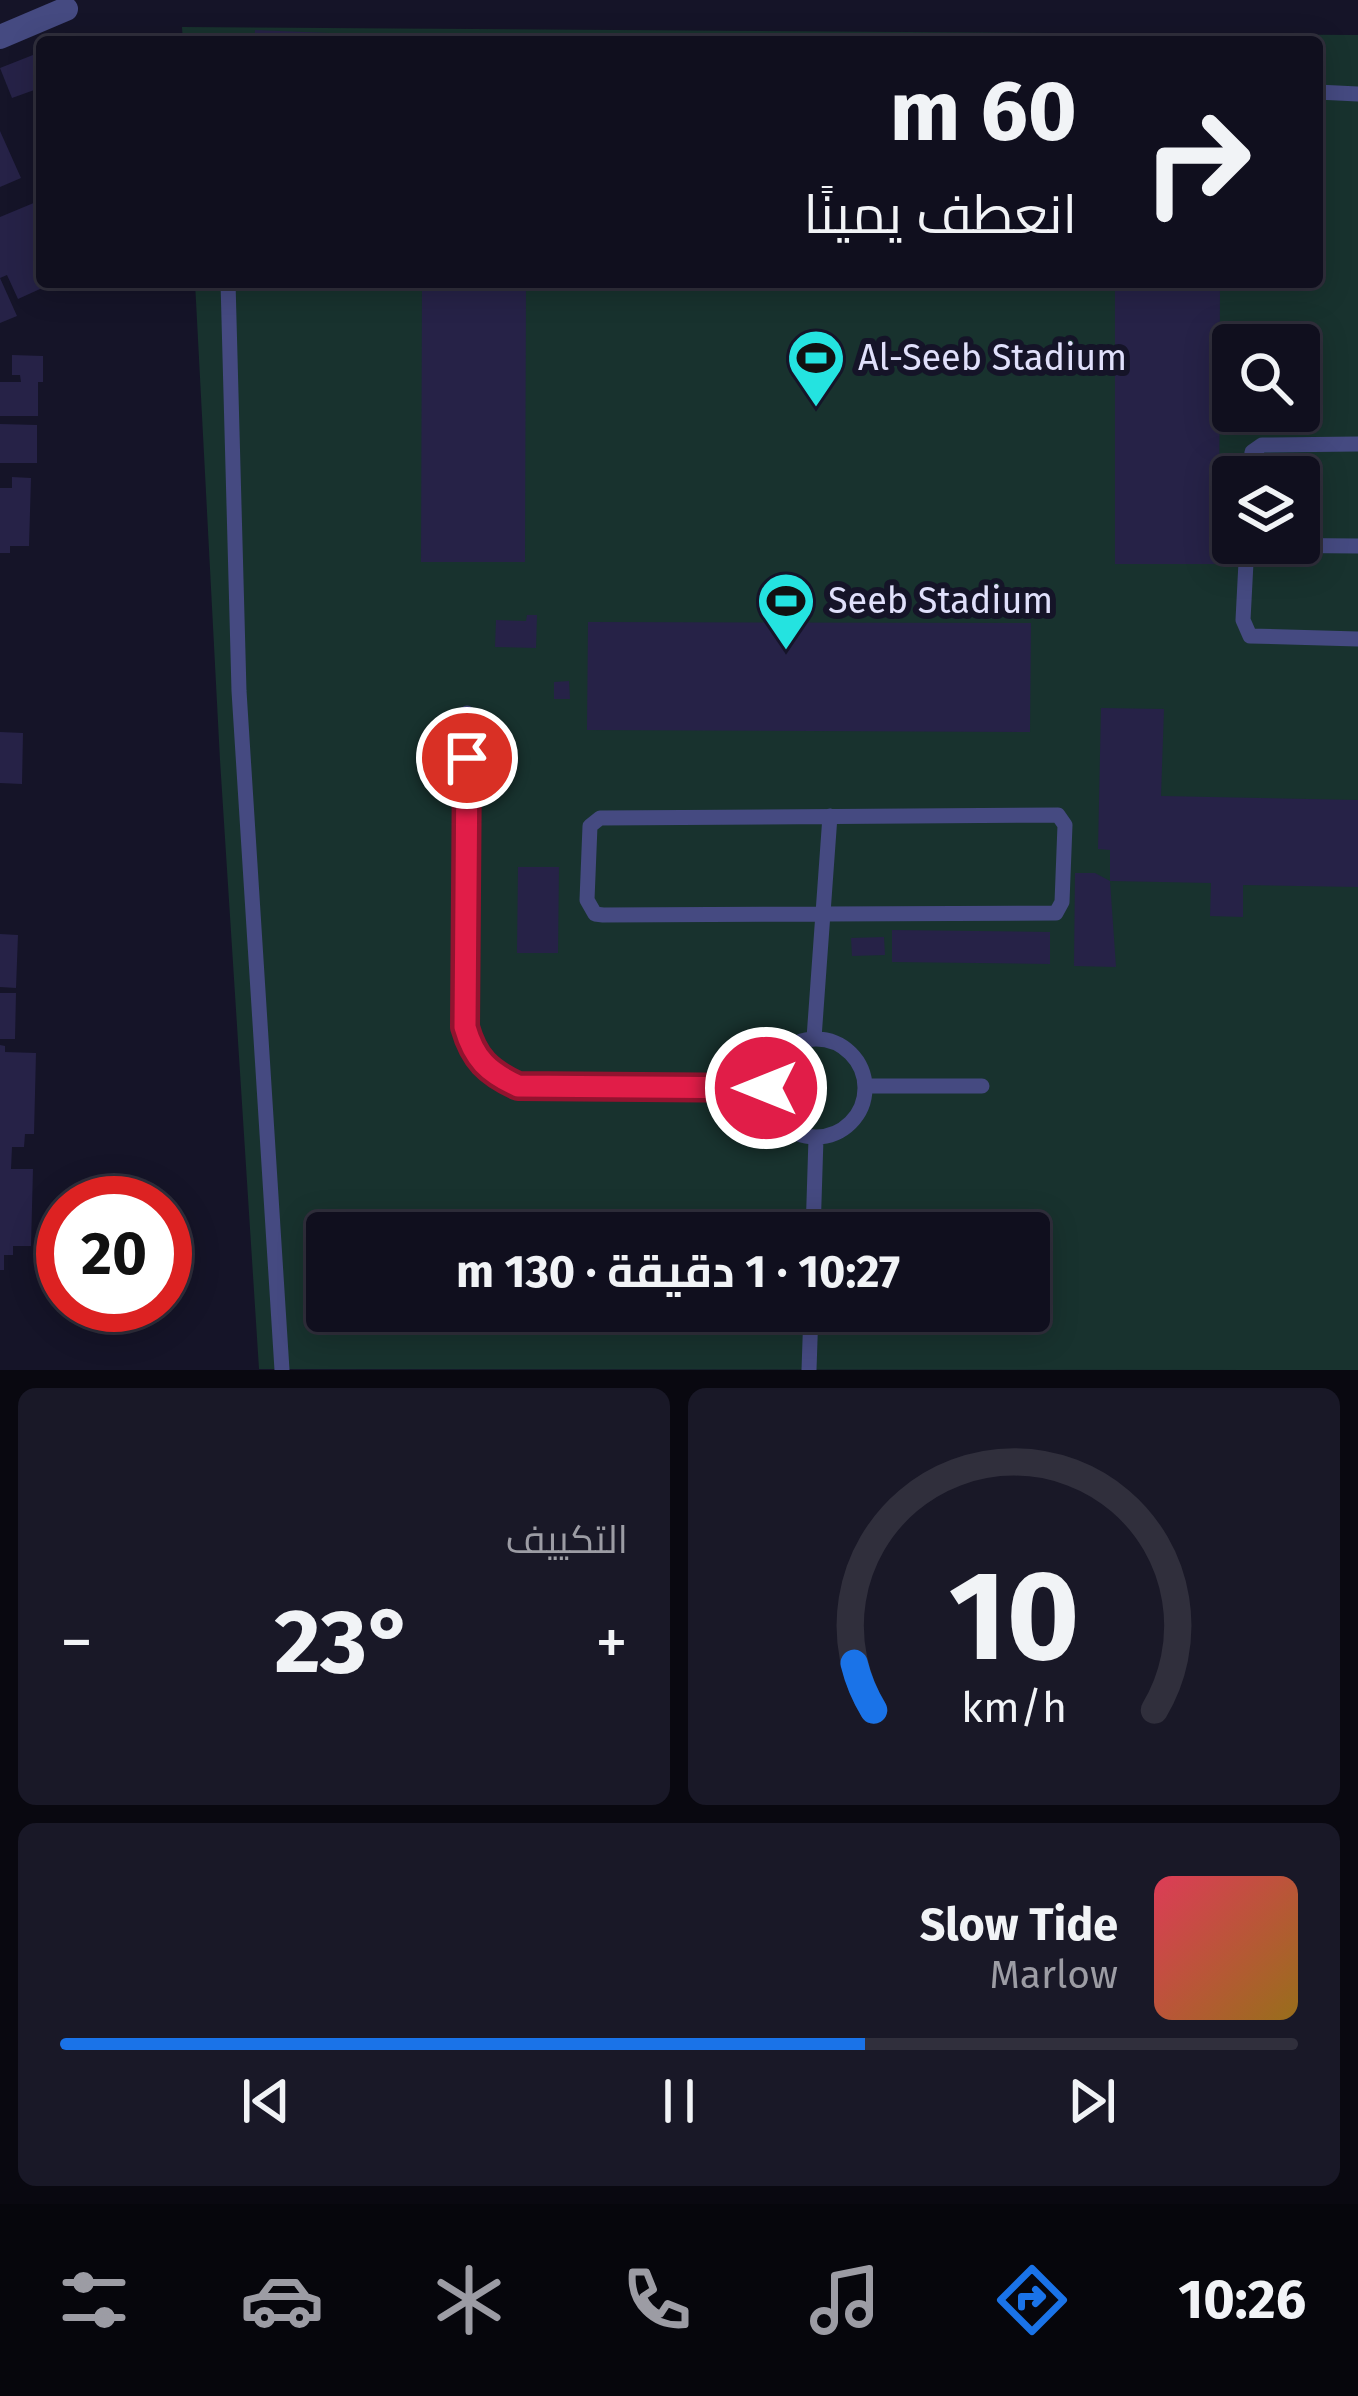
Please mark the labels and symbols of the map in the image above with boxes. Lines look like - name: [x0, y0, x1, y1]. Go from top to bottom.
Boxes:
- sports icon: Al-Seeb Stadium: [785, 327, 847, 409]
- place label: Al-Seeb Stadium: [858, 336, 1127, 380]
- sports icon: Seeb Stadium: [755, 570, 817, 652]
- place label: Seeb Stadium: [828, 579, 1053, 623]
- pin: [416, 707, 518, 809]
- position arrow: [703, 1025, 829, 1151]
- speed limit sign: 20: [36, 1176, 192, 1332]

